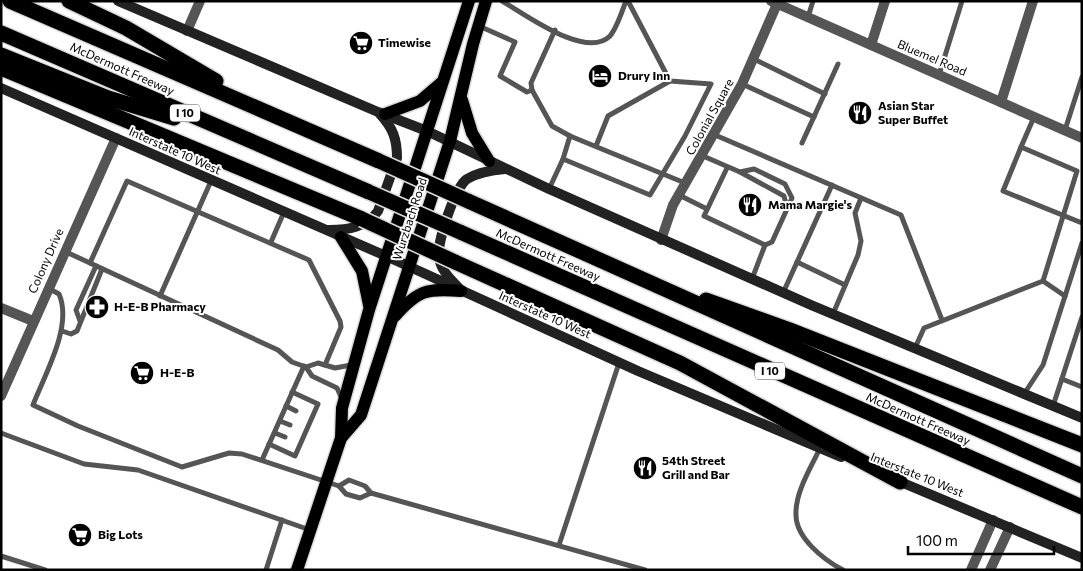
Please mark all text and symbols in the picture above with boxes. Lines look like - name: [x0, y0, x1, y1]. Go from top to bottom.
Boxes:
- supermarket icon: Timewise: [348, 30, 374, 56]
- place label: Timewise: [378, 35, 431, 49]
- street label: Bluemel Road: [896, 36, 969, 78]
- street label: McDermott Freeway: [68, 39, 177, 97]
- hotel icon: Drury Inn: [587, 63, 613, 89]
- place label: Drury Inn: [618, 68, 670, 82]
- street label: Colonial Square: [682, 76, 736, 157]
- place label: Asian Star Super Buffet: [878, 98, 948, 126]
- restaurant icon: Asian Star Super Buffet: [847, 100, 873, 126]
- road number: I 10: [170, 105, 200, 122]
- street label: Interstate 10 West: [127, 123, 224, 177]
- street label: Wurzbach Road: [389, 176, 429, 262]
- restaurant icon: Mama Margie's: [737, 192, 763, 218]
- place label: Mama Margie's: [768, 197, 853, 211]
- street label: McDermott Freeway: [494, 225, 603, 283]
- street label: Colony Drive: [24, 226, 66, 295]
- street label: Interstate 10 West: [497, 287, 594, 341]
- pharmacy icon: H-E-B Pharmacy: [84, 294, 110, 320]
- place label: H-E-B Pharmacy: [114, 299, 206, 313]
- supermarket icon: H-E-B: [129, 360, 155, 386]
- road number: I 10: [755, 362, 785, 380]
- place label: H-E-B: [160, 365, 194, 379]
- street label: McDermott Freeway: [864, 389, 973, 447]
- street label: Interstate 10 West: [869, 449, 966, 499]
- place label: 54th Street Grill and Bar: [662, 453, 730, 481]
- restaurant icon: 54th Street Grill and Bar: [632, 455, 658, 481]
- supermarket icon: Big Lots: [67, 522, 93, 548]
- scale bar: [908, 524, 1054, 556]
- place label: Big Lots: [98, 527, 143, 541]
- text: 100 m: [916, 531, 958, 549]

